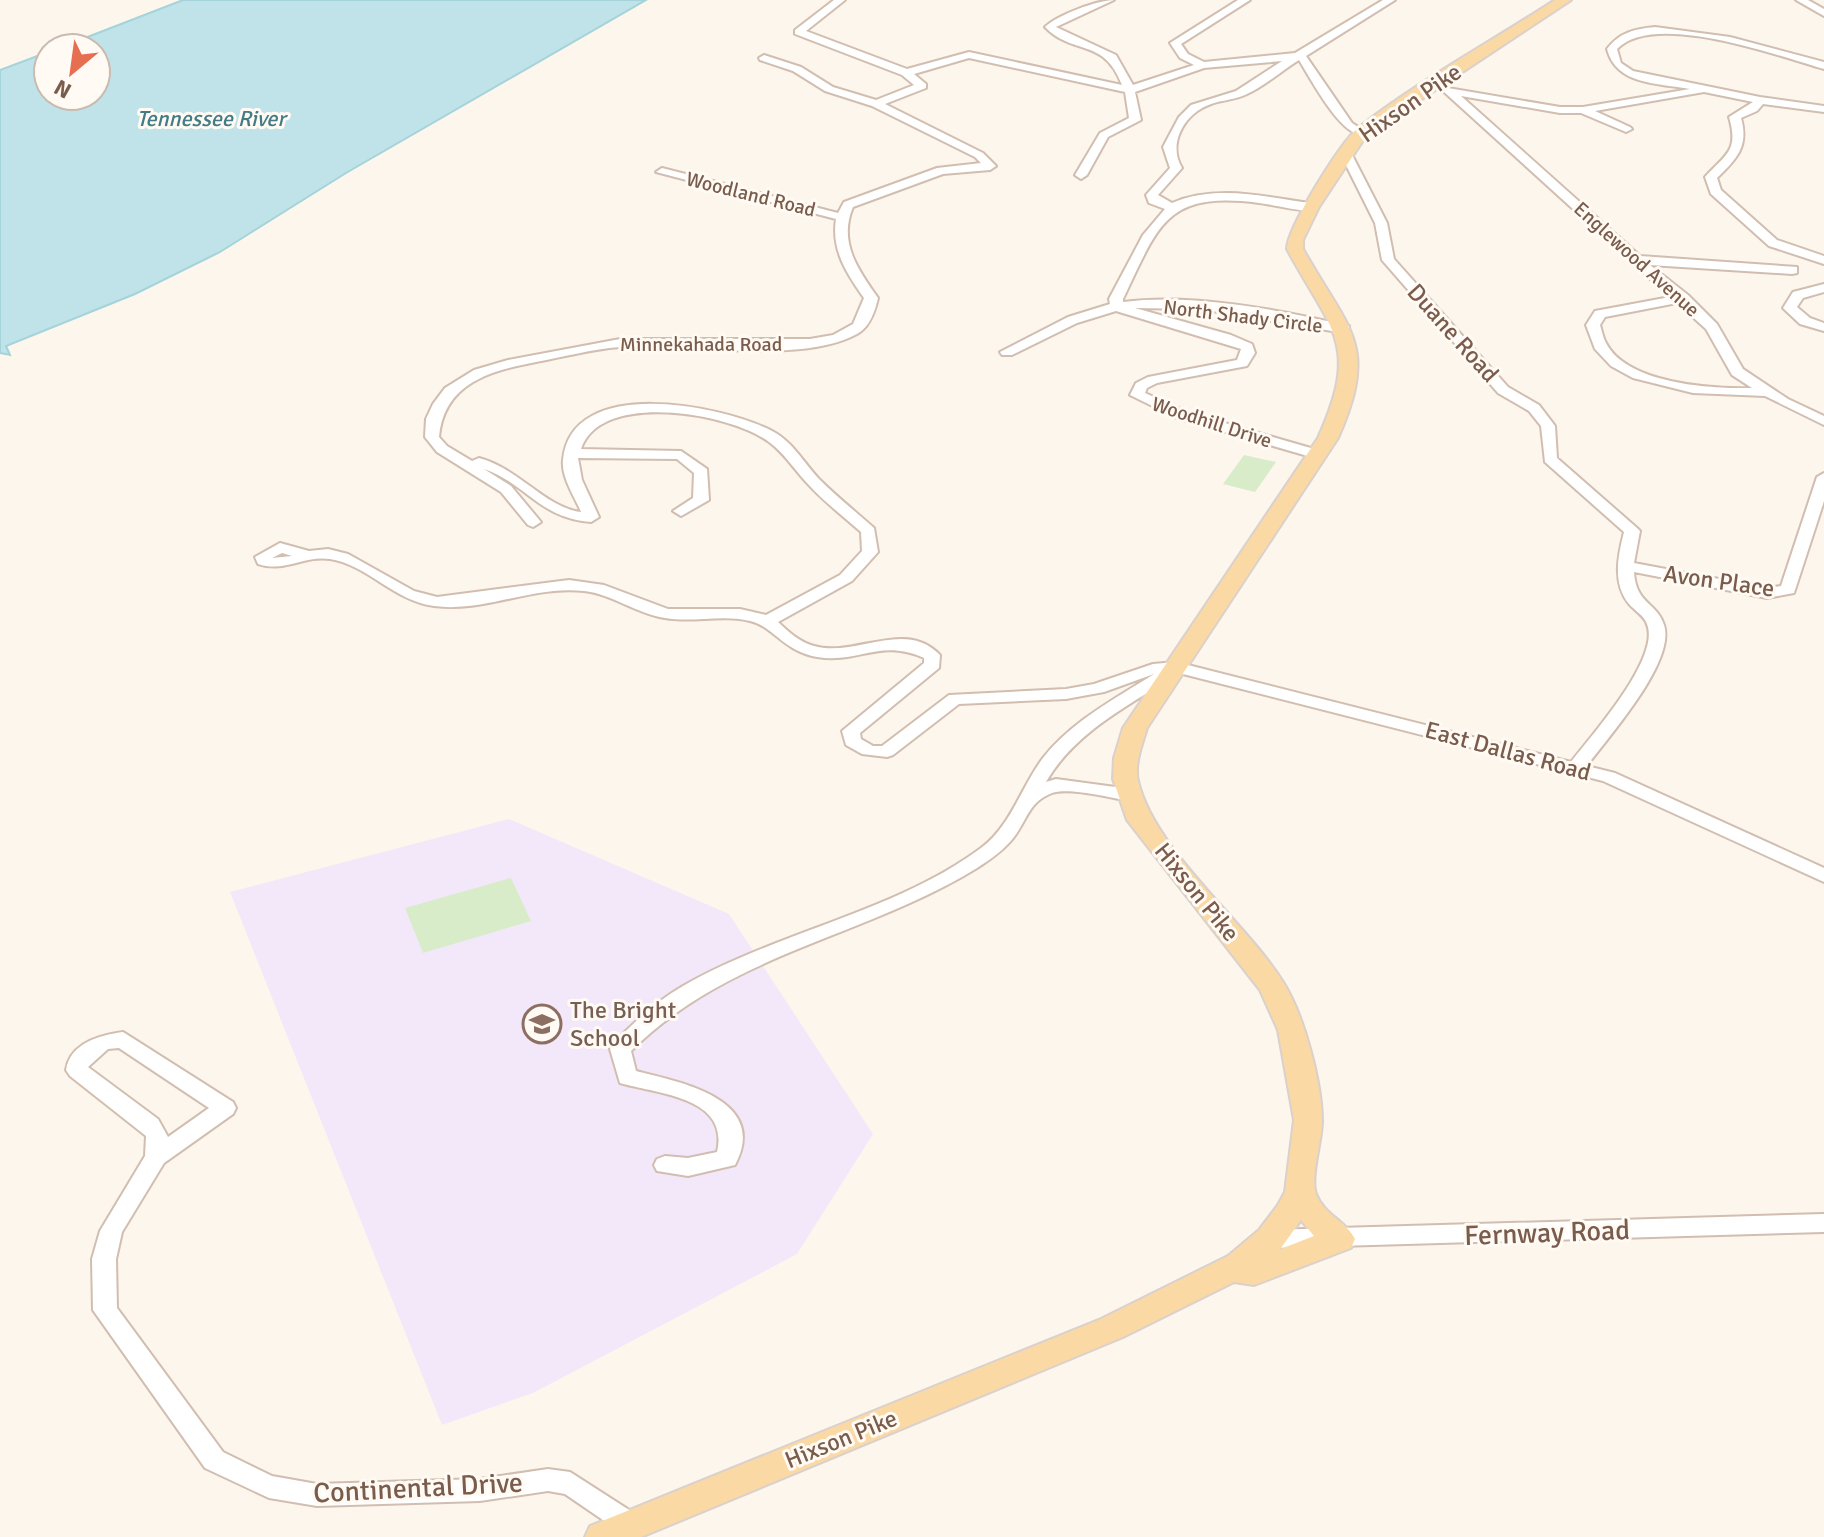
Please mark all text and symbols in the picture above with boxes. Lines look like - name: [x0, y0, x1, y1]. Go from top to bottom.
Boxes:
- north arrow: [32, 32, 112, 112]
- street label: Hixson Pike: [1353, 57, 1467, 149]
- text: N: [49, 74, 76, 105]
- water label: Tennessee River: [137, 105, 288, 132]
- street label: Woodland Road: [684, 166, 818, 223]
- street label: Englewood Avenue: [1569, 196, 1705, 322]
- street label: Duane Road: [1401, 277, 1505, 389]
- street label: North Shady Circle: [1162, 294, 1324, 339]
- street label: Minnekahada Road: [620, 332, 782, 357]
- street label: Woodhill Drive: [1149, 391, 1275, 454]
- street label: Avon Place: [1662, 558, 1776, 604]
- street label: East Dallas Road: [1422, 714, 1594, 788]
- street label: Hixson Pike: [1148, 836, 1246, 948]
- place label: The Bright School: [570, 995, 676, 1053]
- school or university icon: The Bright School: [521, 1003, 563, 1045]
- street label: Fernway Road: [1464, 1213, 1631, 1253]
- street label: Hixson Pike: [780, 1403, 902, 1475]
- street label: Continental Drive: [312, 1466, 524, 1510]

